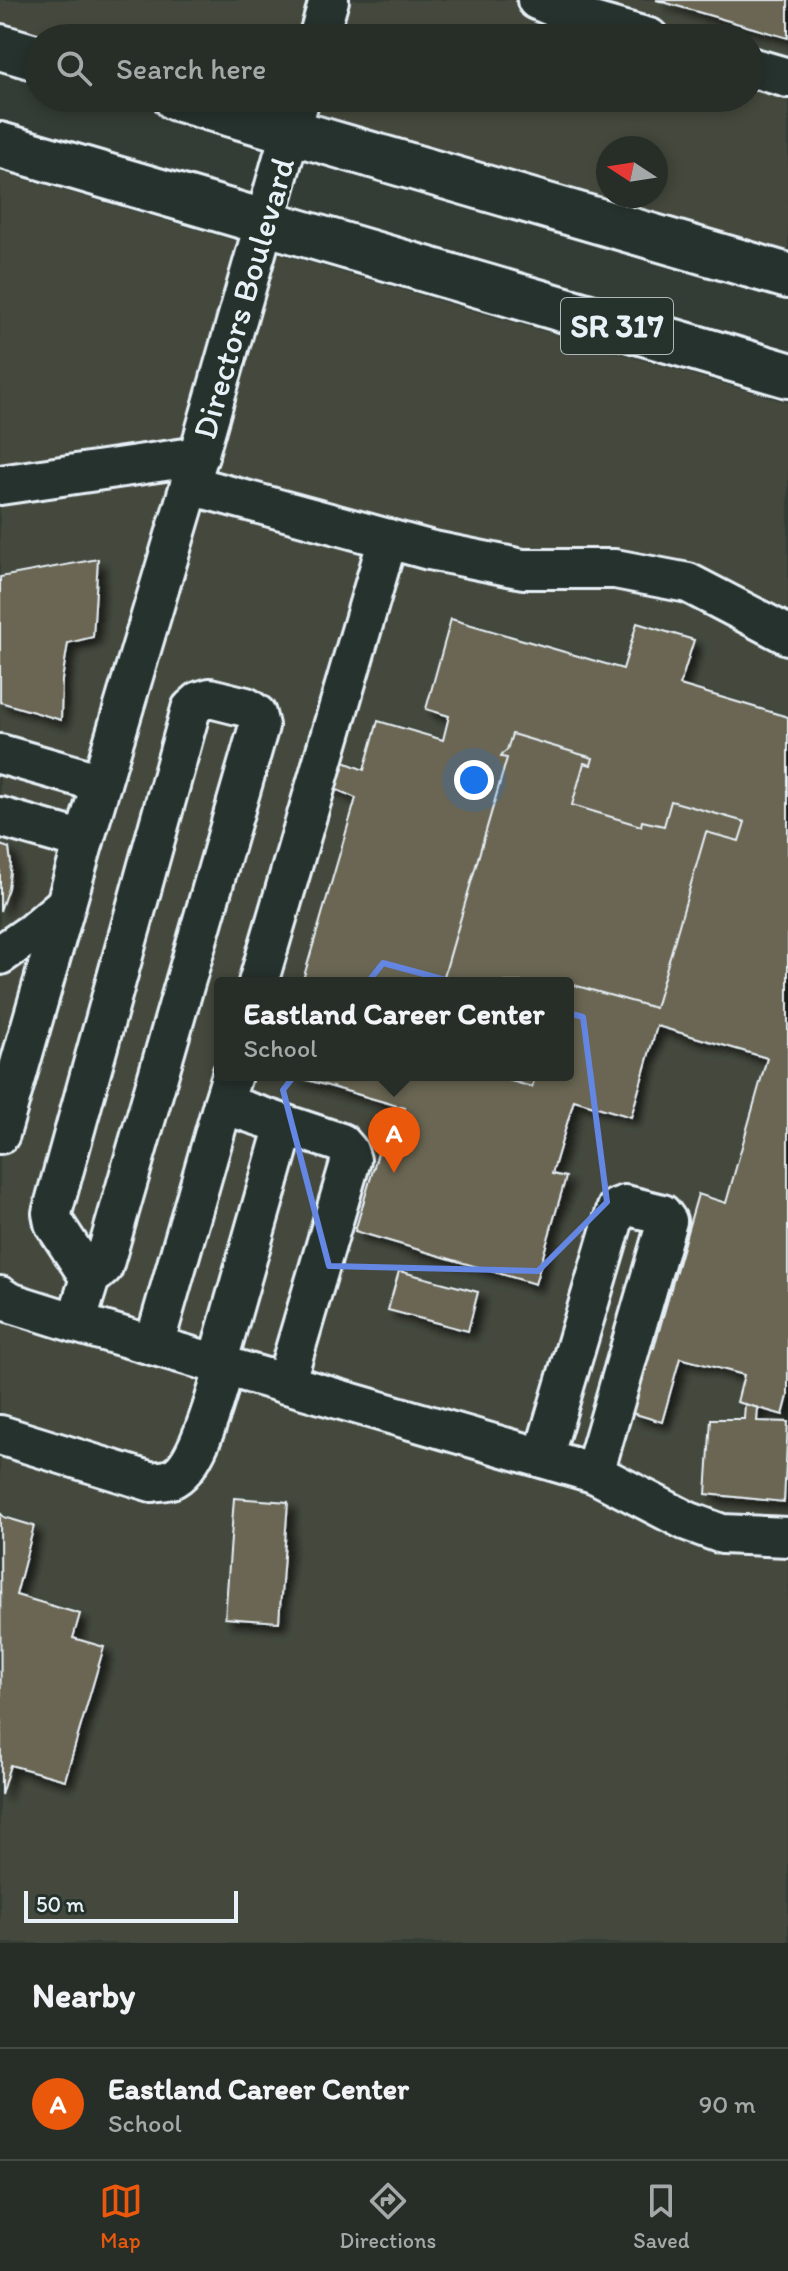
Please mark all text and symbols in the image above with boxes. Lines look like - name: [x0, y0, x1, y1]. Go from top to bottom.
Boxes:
- search box: [24, 24, 764, 112]
- icon: search: [52, 46, 96, 90]
- text: Search here: [116, 50, 266, 87]
- north arrow: [596, 136, 668, 208]
- street label: Directors Boulevard: [184, 152, 303, 444]
- road number: SR 317: [561, 298, 673, 354]
- your location: [454, 760, 494, 800]
- popup: [214, 977, 574, 1081]
- text: Eastland Career Center: [244, 995, 545, 1032]
- text: School: [244, 1032, 317, 1064]
- pin: A: [368, 1107, 420, 1173]
- scale bar: [24, 1887, 238, 1923]
- text: 50 m: [36, 1891, 85, 1918]
- text: Nearby: [32, 1975, 135, 2016]
- text: Eastland Career Center: [108, 2070, 409, 2107]
- text: A: [50, 2088, 66, 2120]
- text: 90 m: [699, 2088, 756, 2120]
- text: School: [108, 2107, 182, 2139]
- tab: Map: [99, 2179, 143, 2254]
- tab: Directions: [340, 2179, 436, 2254]
- tab: Saved: [633, 2179, 689, 2254]

